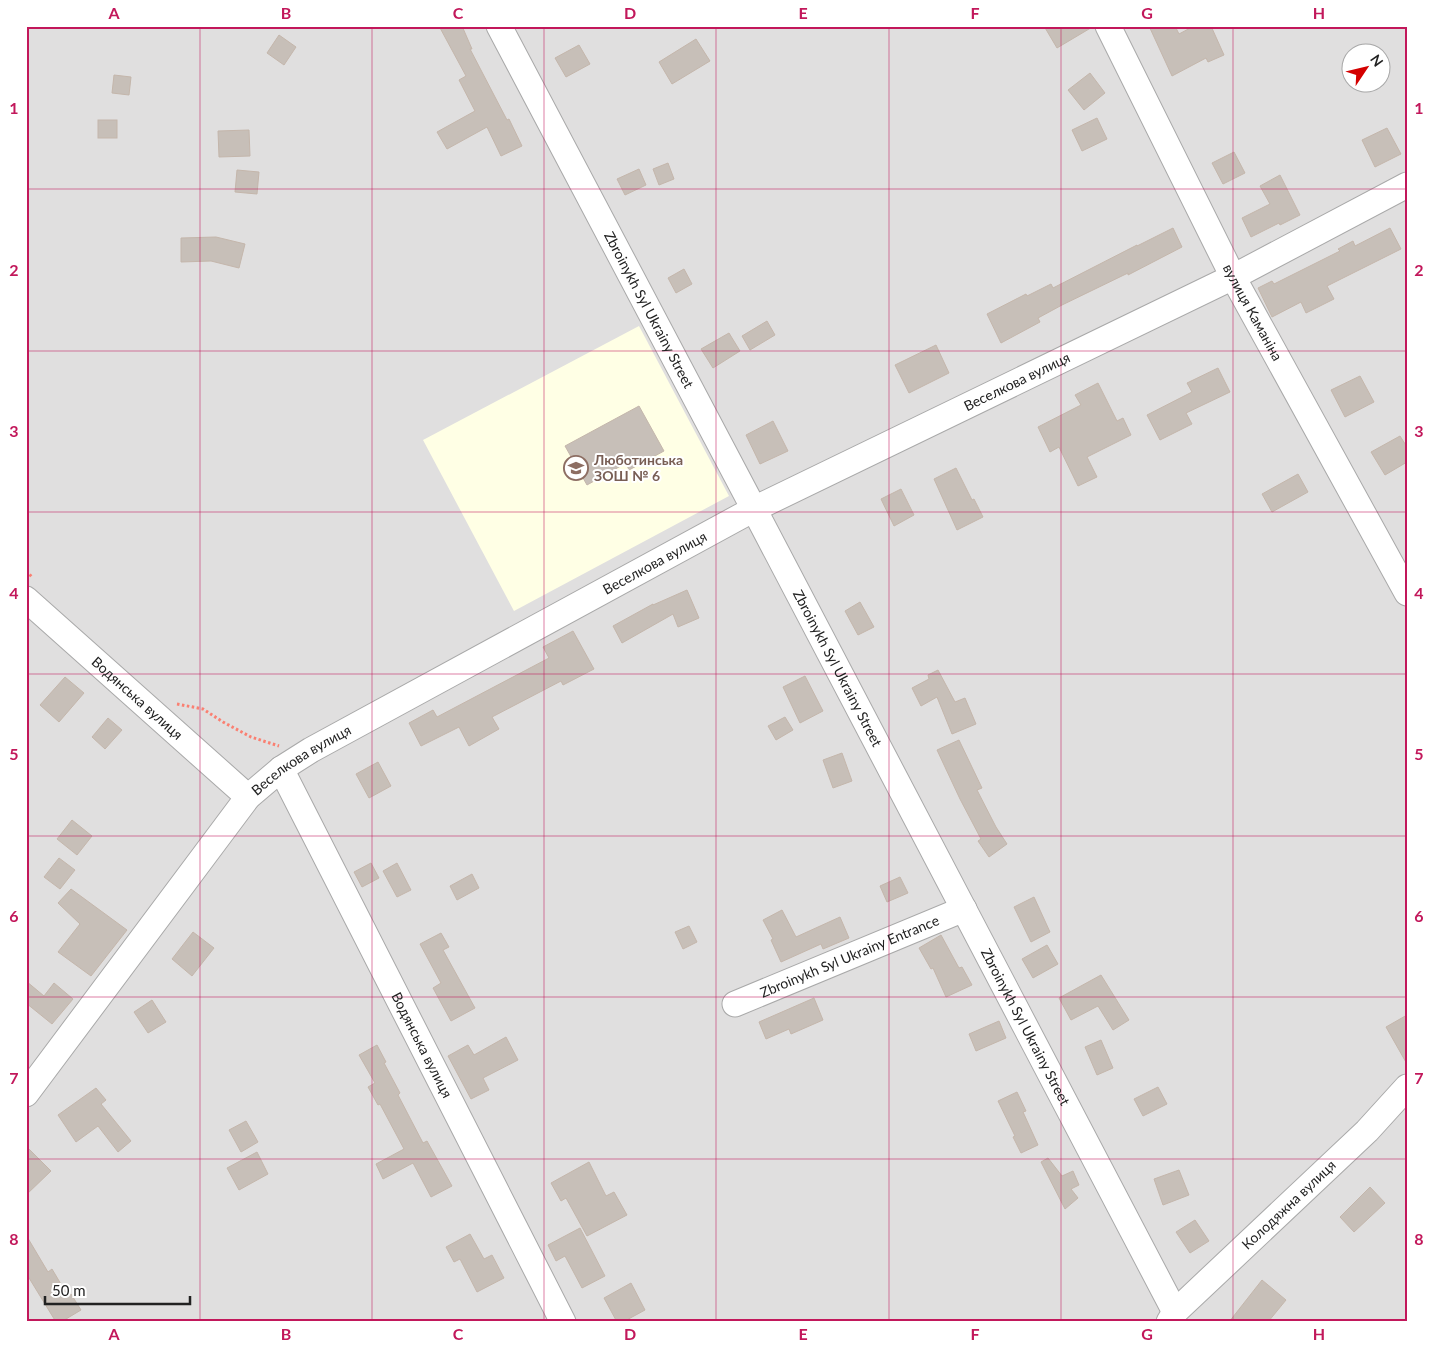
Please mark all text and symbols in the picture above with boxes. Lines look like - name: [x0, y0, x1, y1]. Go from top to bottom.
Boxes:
- text: A: [107, 3, 120, 22]
- text: B: [281, 3, 291, 22]
- text: C: [453, 3, 464, 22]
- text: D: [624, 3, 636, 22]
- text: E: [798, 3, 808, 22]
- text: F: [970, 3, 980, 22]
- text: G: [1141, 3, 1153, 22]
- text: H: [1313, 3, 1325, 22]
- north arrow: [1340, 42, 1390, 92]
- text: N: [1367, 51, 1387, 70]
- text: 1: [9, 98, 19, 117]
- text: 1: [1414, 98, 1424, 117]
- street label: Zbroinykh Syl Ukrainy Street: [601, 228, 698, 391]
- text: 2: [9, 260, 19, 279]
- text: 2: [1414, 260, 1424, 279]
- street label: вулиця Каманіна: [1220, 261, 1286, 364]
- street label: Веселкова вулиця: [961, 348, 1073, 414]
- text: 3: [9, 421, 19, 440]
- text: 3: [1414, 421, 1424, 440]
- place label: Люботинська ЗОШ № 6: [593, 451, 683, 484]
- school or university icon: Люботинська ЗОШ № 6: [563, 455, 589, 481]
- street label: Веселкова вулиця: [600, 527, 710, 598]
- text: 4: [9, 583, 19, 602]
- text: 4: [1414, 583, 1424, 602]
- street label: Zbroinykh Syl Ukrainy Street: [790, 587, 886, 749]
- street label: Водянська вулиця: [88, 653, 187, 743]
- street label: Веселкова вулиця: [248, 721, 354, 798]
- text: 5: [9, 744, 19, 763]
- text: 5: [1414, 744, 1424, 763]
- text: 6: [9, 906, 19, 925]
- text: 6: [1414, 906, 1424, 925]
- street label: Zbroinykh Syl Ukrainy Entrance: [757, 911, 941, 1001]
- street label: Zbroinykh Syl Ukrainy Street: [978, 945, 1074, 1108]
- street label: Водянська вулиця: [388, 989, 456, 1101]
- text: 7: [9, 1068, 19, 1087]
- text: 7: [1414, 1068, 1424, 1087]
- street label: Колодяжна вулиця: [1238, 1156, 1339, 1253]
- text: 8: [9, 1229, 19, 1248]
- text: 8: [1414, 1229, 1424, 1248]
- scale bar: [45, 1273, 190, 1305]
- text: 50 m: [52, 1281, 86, 1299]
- text: A: [107, 1324, 120, 1343]
- text: B: [281, 1324, 291, 1343]
- text: C: [453, 1324, 464, 1343]
- text: D: [624, 1324, 636, 1343]
- text: E: [798, 1324, 808, 1343]
- text: F: [970, 1324, 980, 1343]
- text: G: [1141, 1324, 1153, 1343]
- text: H: [1313, 1324, 1325, 1343]

